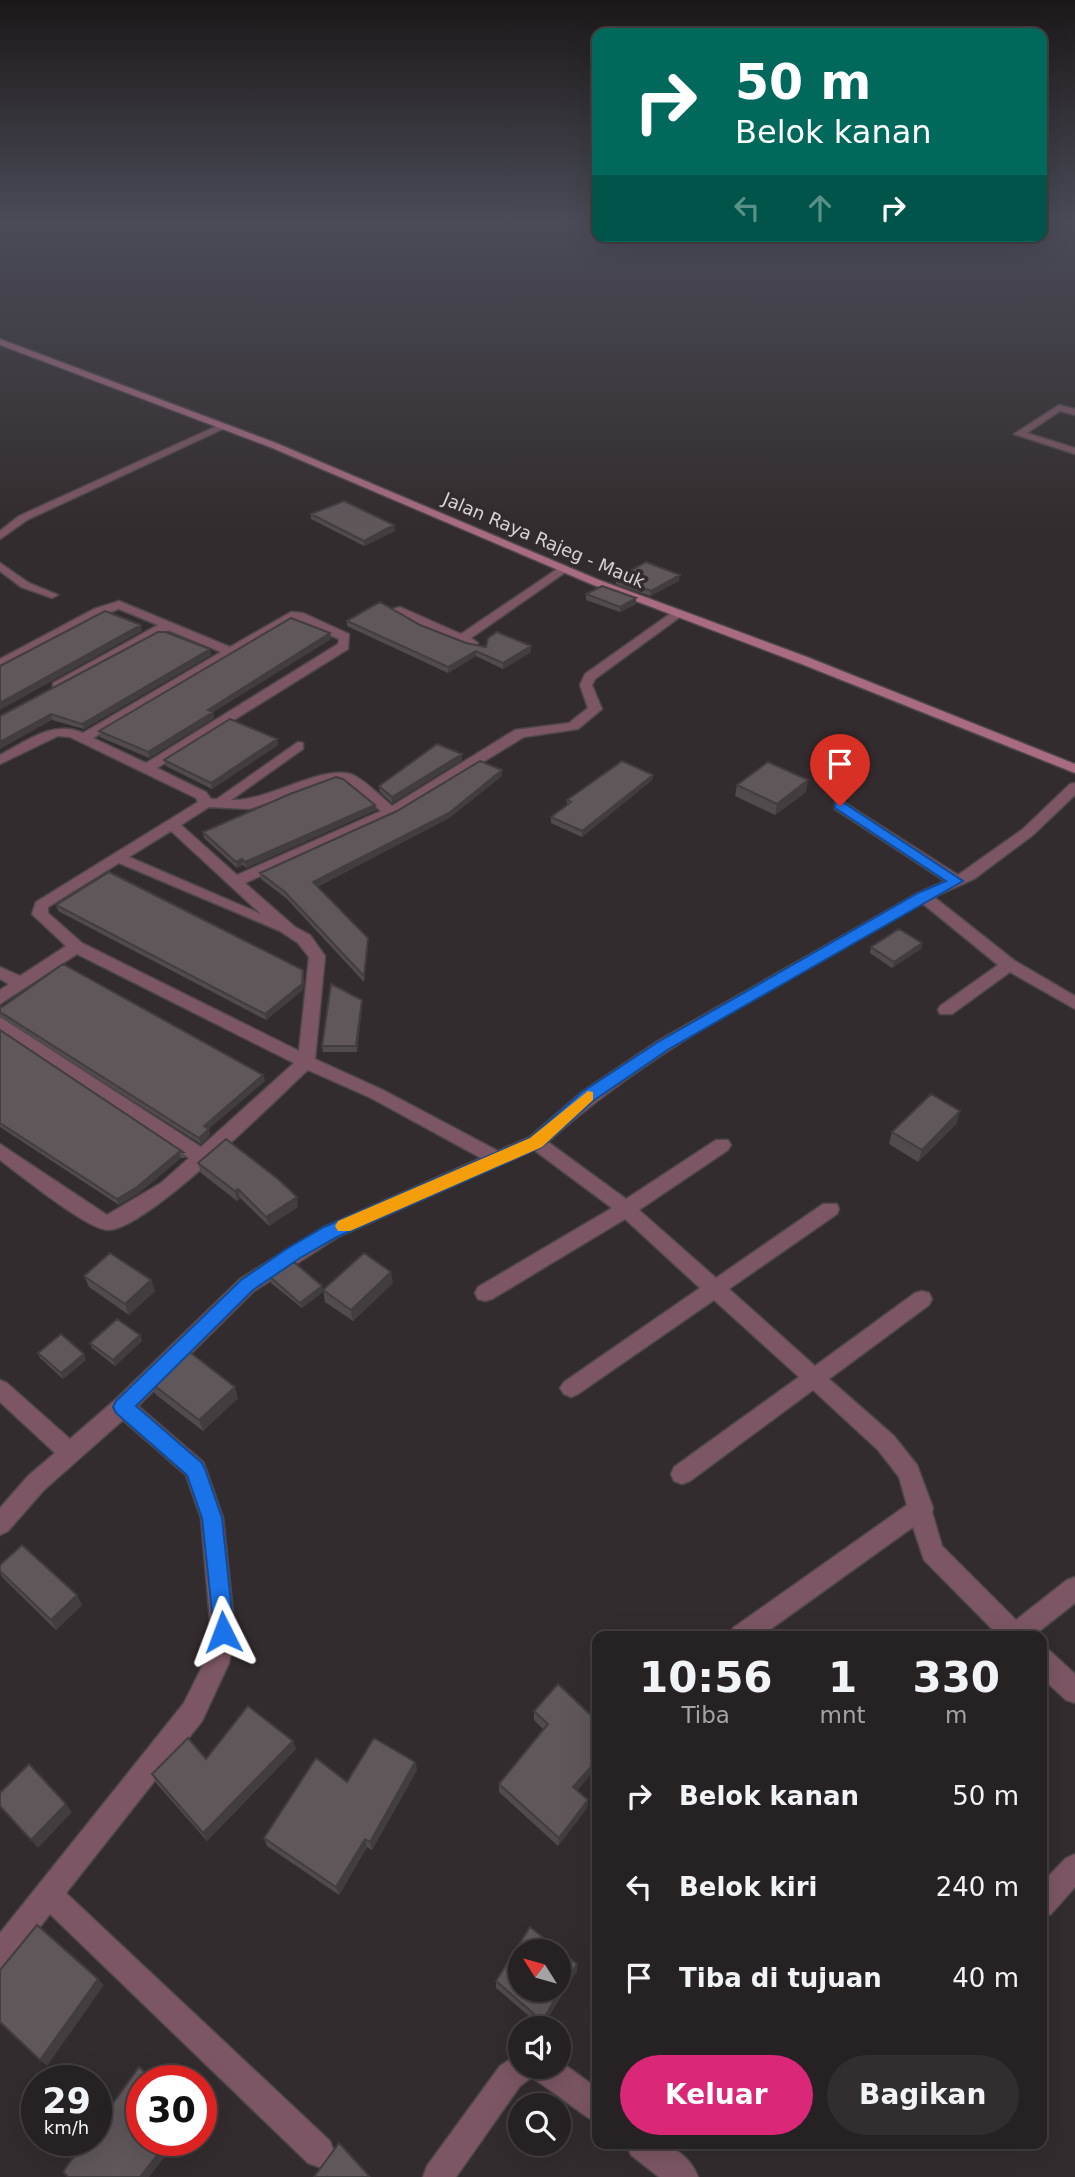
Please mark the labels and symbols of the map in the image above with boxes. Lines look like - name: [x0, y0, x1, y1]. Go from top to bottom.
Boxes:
- street label: Jalan Raya Rajeg - Mauk: [439, 488, 649, 592]
- pin: [810, 734, 870, 806]
- position arrow: [186, 1595, 260, 1669]
- north arrow: [508, 1939, 570, 2002]
- speed limit sign: 30: [126, 2065, 217, 2156]

